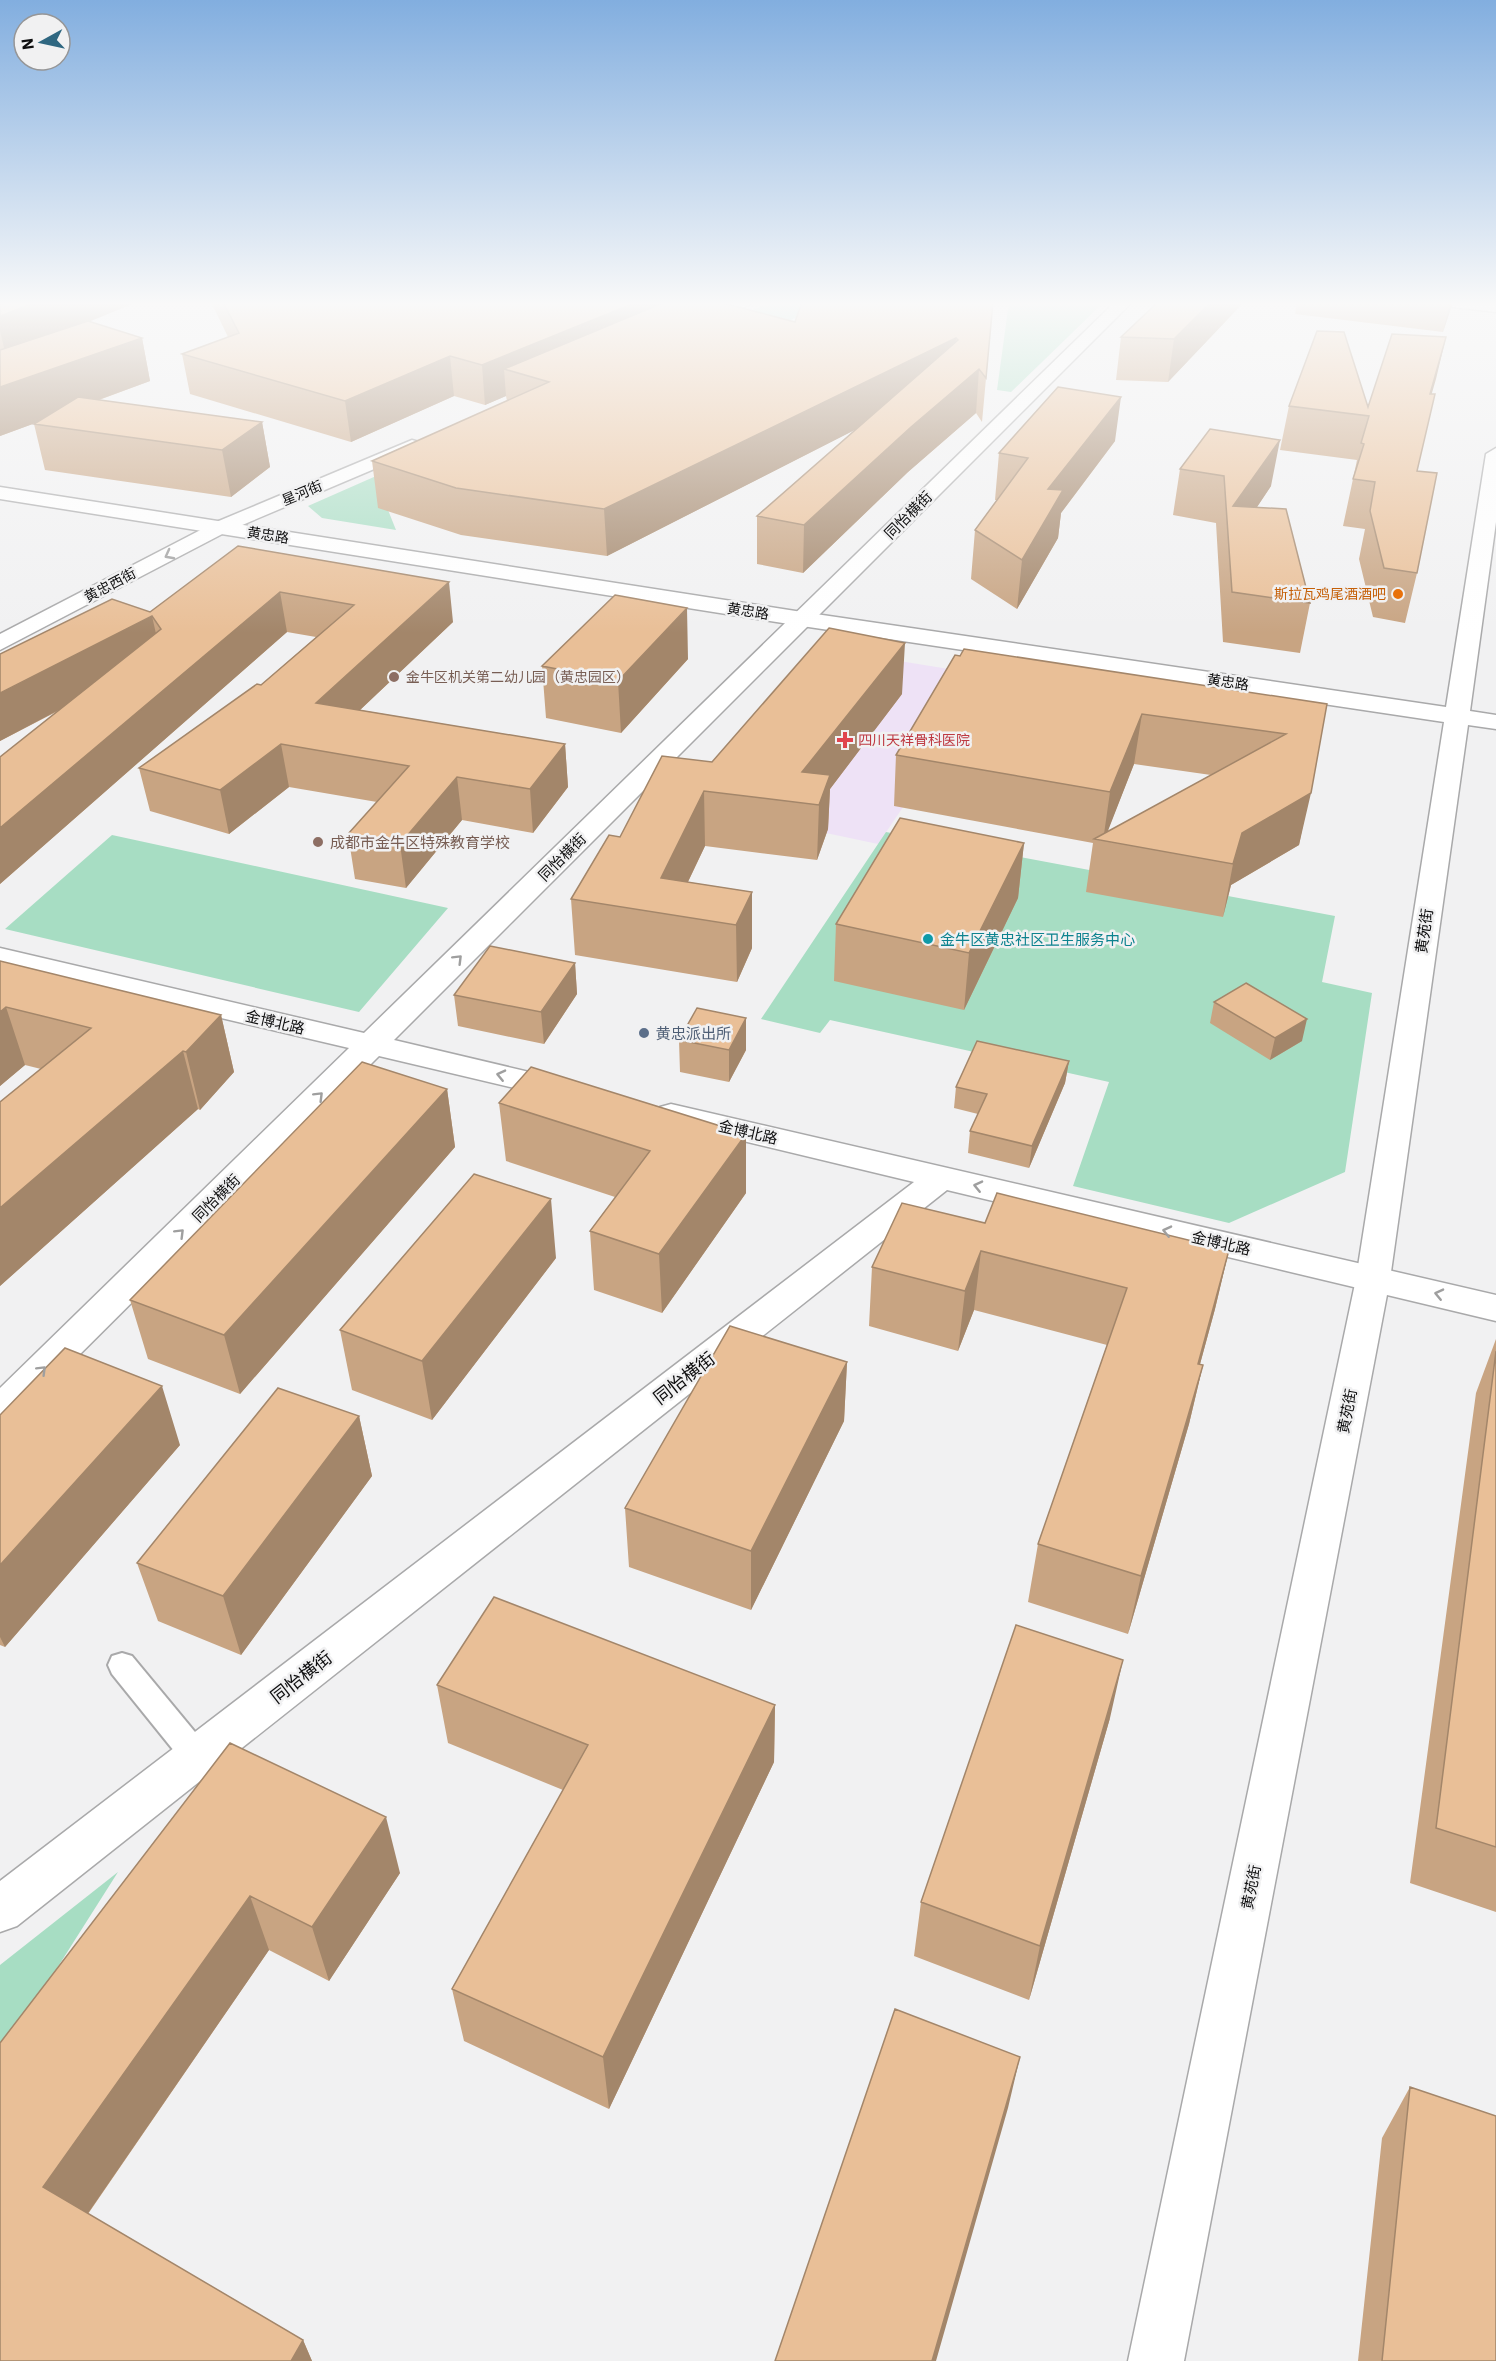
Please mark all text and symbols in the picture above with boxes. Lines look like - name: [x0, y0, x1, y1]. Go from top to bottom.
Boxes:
- north arrow: [12, 12, 72, 72]
- text: N: [16, 37, 38, 51]
- street label: 星河街: [279, 477, 325, 509]
- street label: 同怡横街: [880, 487, 936, 543]
- street label: 黄忠路: [246, 523, 290, 547]
- one-way arrow: [164, 547, 175, 559]
- street label: 黄忠西街: [81, 564, 139, 606]
- place label: 斯拉瓦鸡尾酒酒吧: [1274, 585, 1386, 603]
- marker: 斯拉瓦鸡尾酒酒吧: [1391, 587, 1405, 601]
- street label: 黄忠路: [726, 599, 770, 623]
- place label: 金牛区机关第二幼儿园（黄忠园区）: [406, 668, 630, 686]
- marker: 金牛区机关第二幼儿园（黄忠园区）: [387, 670, 401, 684]
- street label: 黄忠路: [1206, 670, 1250, 694]
- marker: 四川天祥骨科医院: [836, 731, 854, 749]
- place label: 四川天祥骨科医院: [858, 731, 970, 749]
- street label: 同怡横街: [534, 829, 590, 885]
- place label: 成都市金牛区特殊教育学校: [330, 833, 510, 852]
- marker: 成都市金牛区特殊教育学校: [311, 835, 325, 849]
- street label: 黄苑街: [1411, 907, 1437, 955]
- place label: 金牛区黄忠社区卫生服务中心: [940, 930, 1135, 949]
- marker: 金牛区黄忠社区卫生服务中心: [921, 932, 935, 946]
- one-way arrow: [451, 955, 461, 966]
- street label: 金博北路: [244, 1006, 306, 1038]
- place label: 黄忠派出所: [656, 1024, 731, 1043]
- marker: 黄忠派出所: [637, 1026, 651, 1040]
- one-way arrow: [497, 1069, 507, 1082]
- one-way arrow: [312, 1092, 322, 1103]
- street label: 金博北路: [717, 1116, 779, 1148]
- street label: 同怡横街: [188, 1170, 244, 1226]
- one-way arrow: [973, 1180, 983, 1193]
- one-way arrow: [1163, 1225, 1173, 1238]
- street label: 金博北路: [1190, 1227, 1252, 1259]
- one-way arrow: [173, 1230, 184, 1241]
- one-way arrow: [1434, 1289, 1444, 1302]
- street label: 同怡横街: [649, 1347, 719, 1409]
- one-way arrow: [34, 1367, 45, 1378]
- street label: 黄苑街: [1333, 1387, 1361, 1435]
- street label: 同怡横街: [266, 1646, 336, 1708]
- street label: 黄苑街: [1237, 1863, 1265, 1911]

